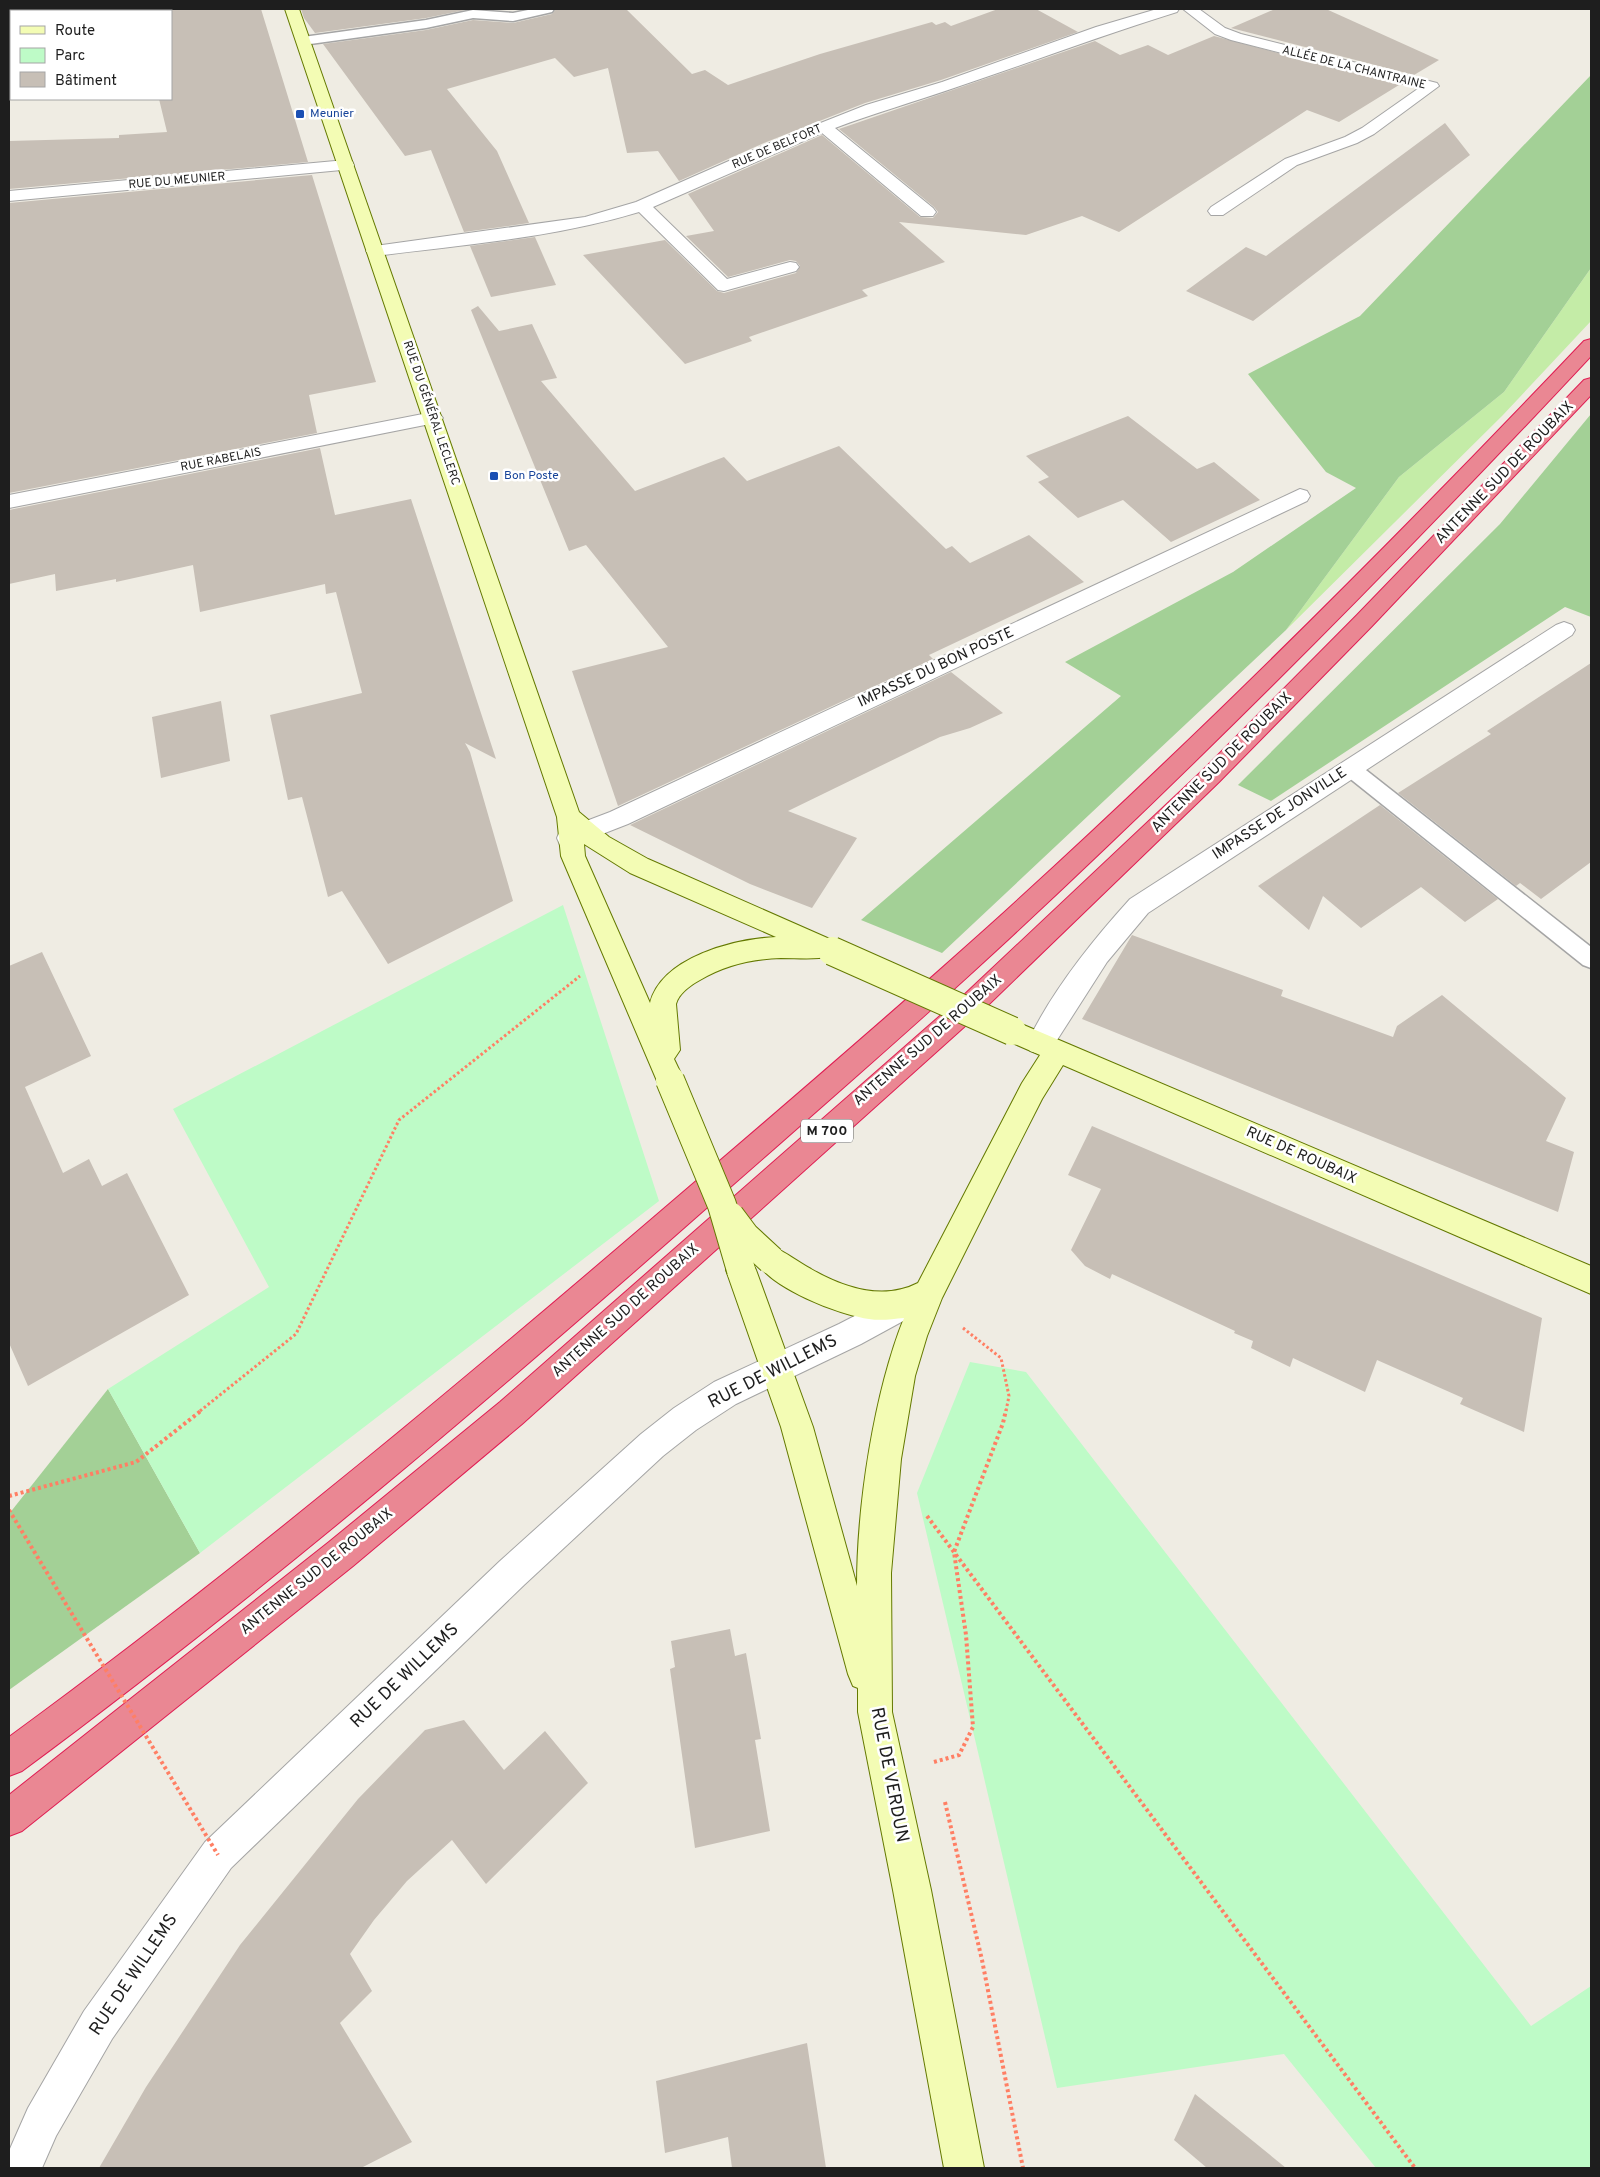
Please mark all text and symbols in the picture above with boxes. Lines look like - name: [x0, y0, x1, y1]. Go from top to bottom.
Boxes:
- legend: [10, 10, 172, 100]
- text: Route: [55, 22, 95, 41]
- street label: ALLÉE DE LA CHANTRAINE: [1280, 42, 1428, 94]
- text: Parc: [55, 47, 85, 66]
- text: Bâtiment: [55, 72, 117, 91]
- place label: Meunier: [310, 106, 354, 122]
- marker: Meunier: [294, 108, 306, 120]
- street label: RUE DE BELFORT: [730, 121, 824, 173]
- street label: RUE DU MEUNIER: [128, 169, 226, 193]
- street label: RUE DU GÉNÉRAL LECLERC: [399, 339, 463, 488]
- street label: ANTENNE SUD DE ROUBAIX: [1432, 398, 1578, 548]
- street label: RUE RABELAIS: [179, 444, 263, 476]
- place label: Bon Poste: [504, 468, 559, 484]
- marker: Bon Poste: [488, 470, 500, 482]
- street label: IMPASSE DU BON POSTE: [855, 623, 1017, 713]
- street label: ANTENNE SUD DE ROUBAIX: [1148, 689, 1296, 837]
- street label: IMPASSE DE JONVILLE: [1209, 763, 1351, 865]
- street label: ANTENNE SUD DE ROUBAIX: [850, 971, 1006, 1111]
- road number: M 700: [801, 1120, 853, 1142]
- street label: RUE DE ROUBAIX: [1243, 1123, 1359, 1189]
- street label: ANTENNE SUD DE ROUBAIX: [549, 1240, 703, 1382]
- street label: RUE DE WILLEMS: [704, 1330, 842, 1414]
- street label: ANTENNE SUD DE ROUBAIX: [237, 1504, 397, 1640]
- street label: RUE DE WILLEMS: [346, 1618, 464, 1734]
- street label: RUE DE VERDUN: [865, 1706, 913, 1844]
- street label: RUE DE WILLEMS: [85, 1910, 183, 2040]

